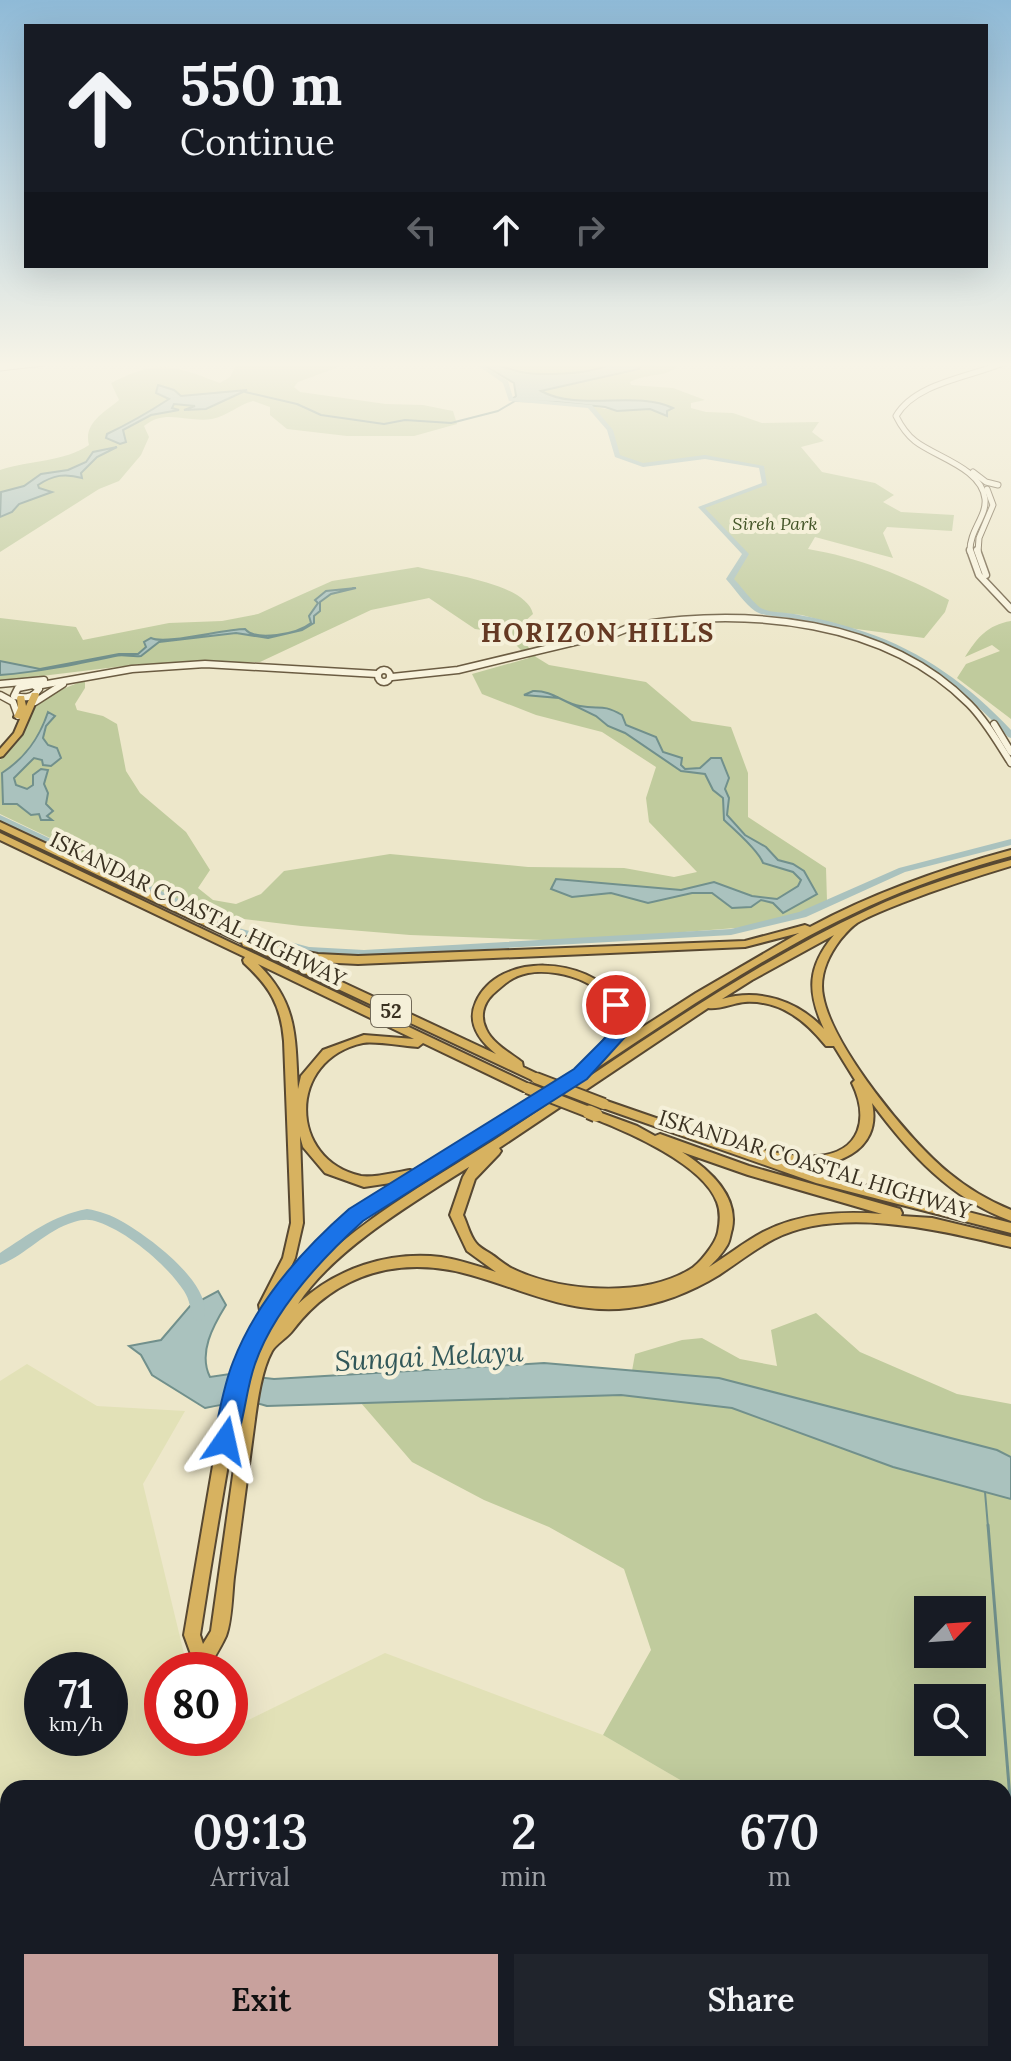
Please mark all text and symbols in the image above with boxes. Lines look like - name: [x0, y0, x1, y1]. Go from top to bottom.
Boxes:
- text: 550 m: [180, 49, 342, 120]
- icon: ahead: [48, 56, 152, 160]
- text: Continue: [180, 119, 335, 165]
- icon: left: [400, 208, 444, 252]
- icon: ahead: [484, 208, 528, 252]
- icon: right: [568, 208, 612, 252]
- park label: Sireh Park: [732, 512, 818, 535]
- district label: HORIZON HILLS: [481, 616, 715, 649]
- street label: ISKANDAR COASTAL HIGHWAY: [46, 825, 351, 993]
- pin: [582, 971, 650, 1039]
- icon: arrive: [594, 983, 638, 1027]
- road number: 52: [371, 995, 411, 1027]
- street label: ISKANDAR COASTAL HIGHWAY: [655, 1103, 976, 1225]
- water label: Sungai Melayu: [334, 1333, 525, 1379]
- position arrow: [183, 1399, 267, 1483]
- north arrow: [914, 1596, 986, 1668]
- map controls: [914, 1596, 986, 1756]
- speed limit sign: 80: [144, 1652, 248, 1756]
- text: 71: [59, 1668, 94, 1719]
- button: search: [914, 1684, 986, 1756]
- text: km/h: [49, 1711, 103, 1736]
- text: 09:13: [192, 1801, 308, 1862]
- text: 2: [511, 1801, 537, 1862]
- text: 670: [739, 1801, 820, 1862]
- text: Arrival: [211, 1860, 290, 1893]
- text: min: [501, 1860, 547, 1893]
- text: m: [768, 1860, 791, 1893]
- button: Exit: [24, 1954, 498, 2046]
- button: Share: [514, 1954, 988, 2046]

